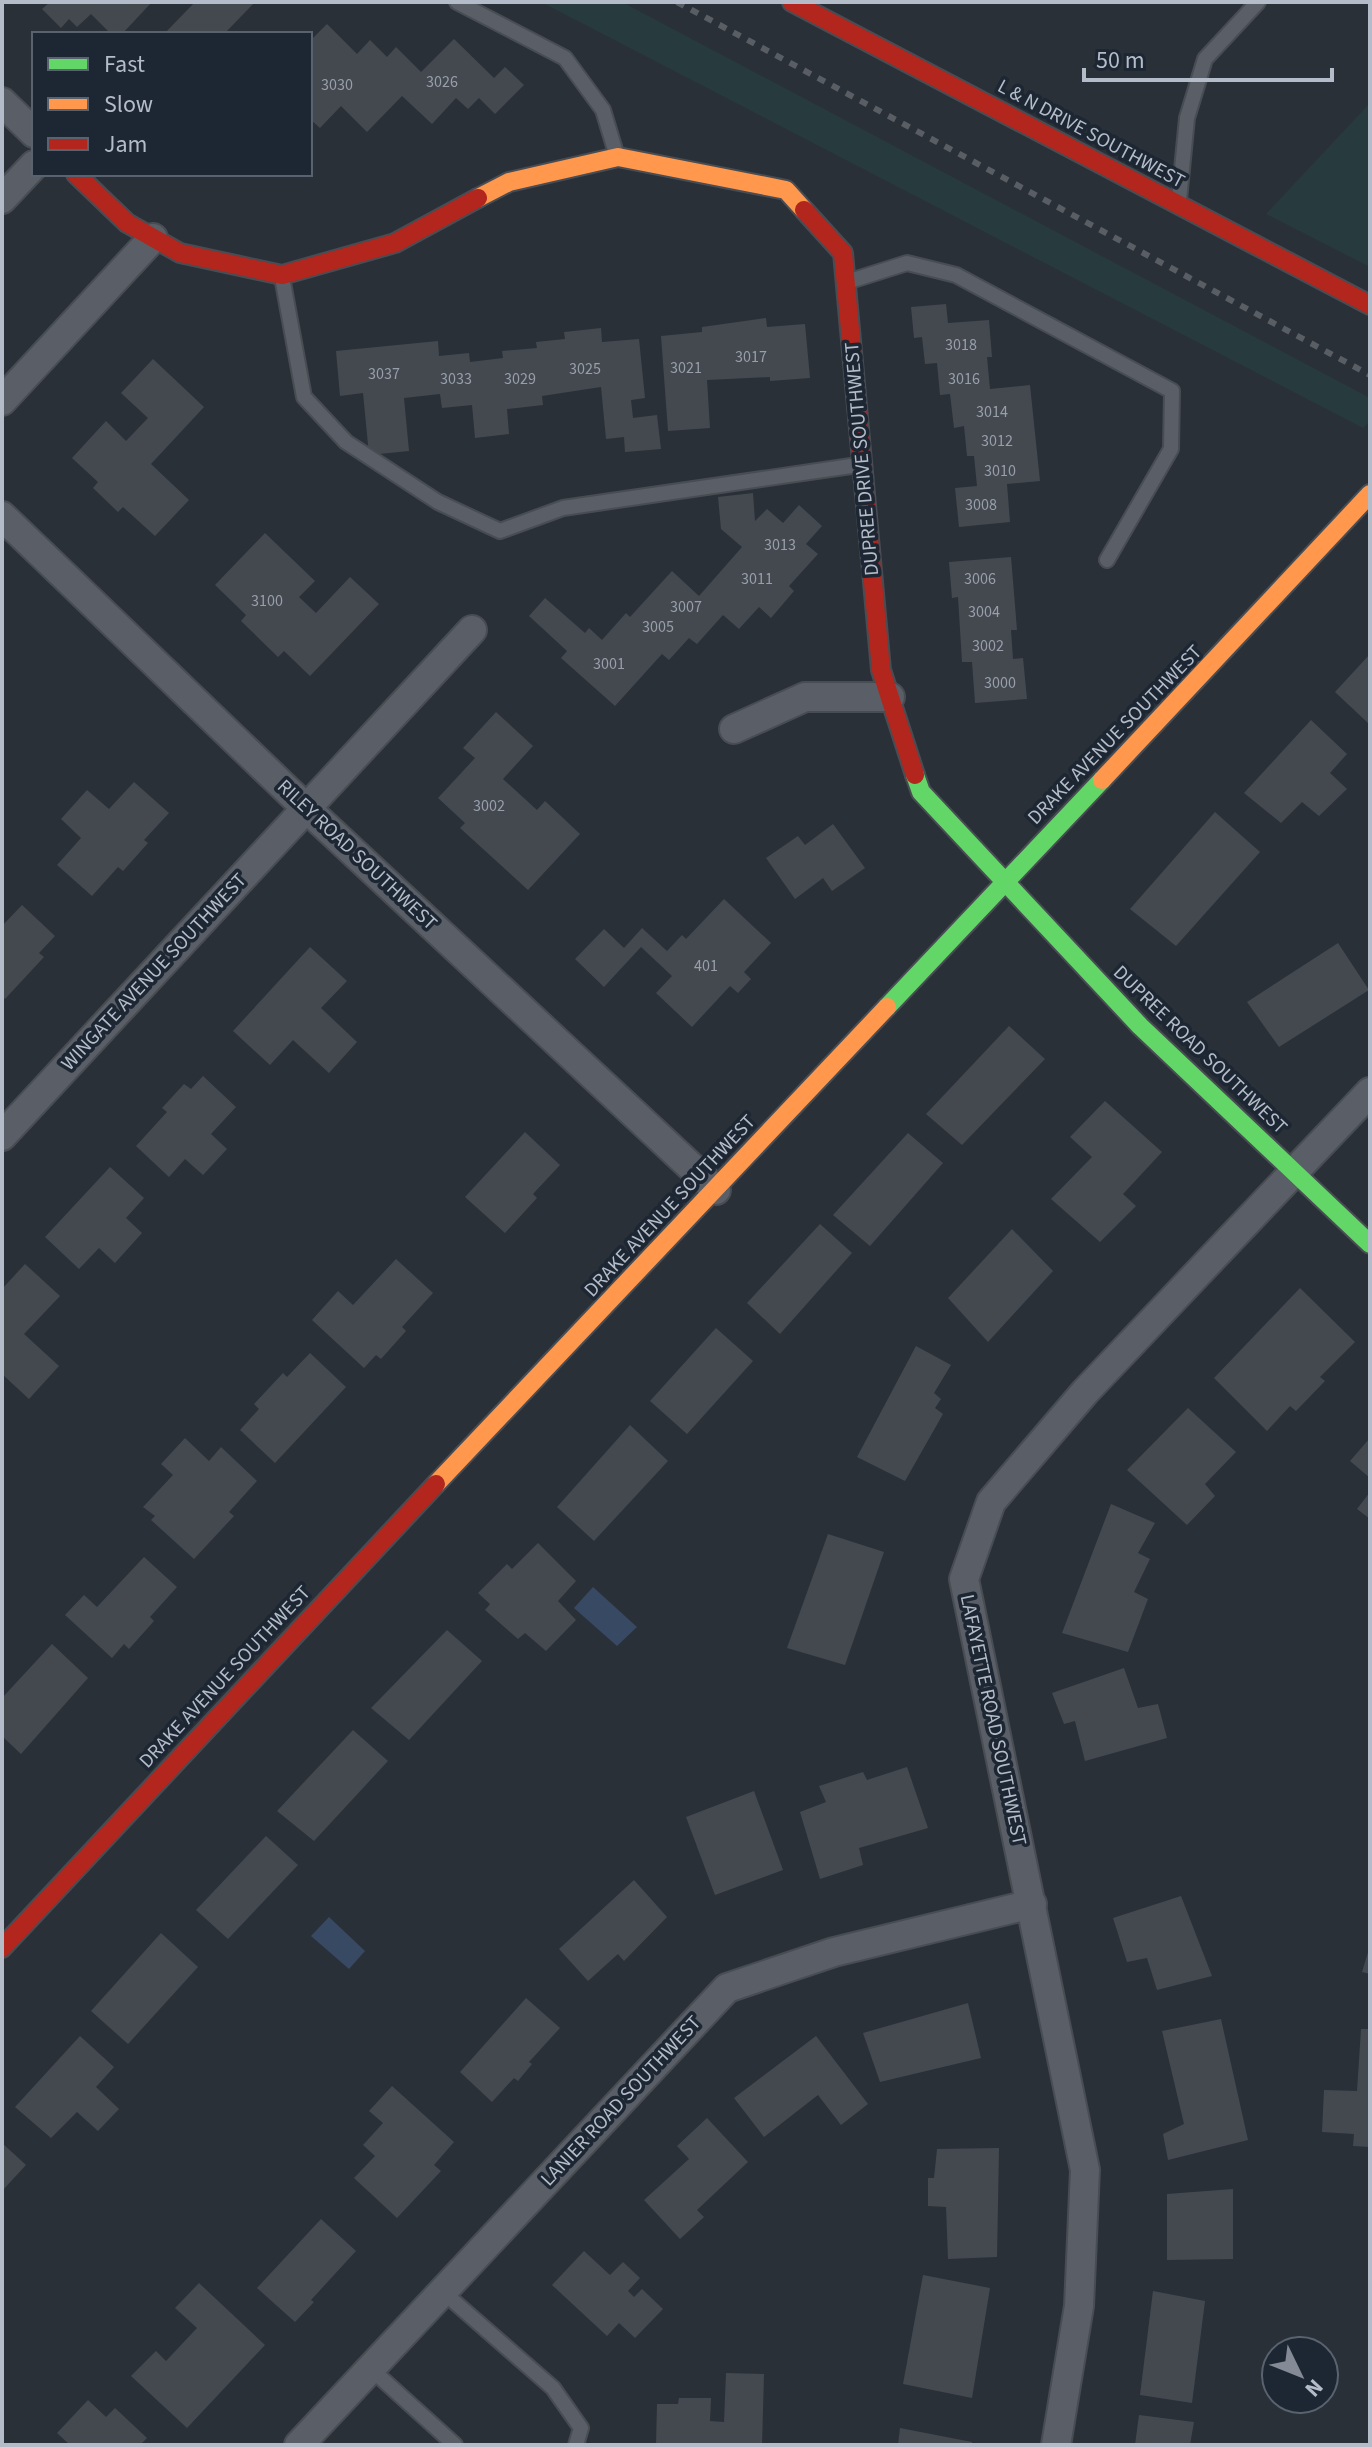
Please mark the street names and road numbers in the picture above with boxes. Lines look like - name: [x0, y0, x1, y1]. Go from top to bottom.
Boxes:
- street label: L & N DRIVE SOUTHWEST: [992, 73, 1190, 195]
- street label: DUPREE DRIVE SOUTHWEST: [838, 341, 886, 577]
- street label: DRAKE AVENUE SOUTHWEST: [1021, 639, 1209, 831]
- street label: RILEY ROAD SOUTHWEST: [271, 773, 444, 937]
- street label: WINGATE AVENUE SOUTHWEST: [55, 867, 253, 1077]
- street label: DUPREE ROAD SOUTHWEST: [1107, 959, 1294, 1141]
- street label: DRAKE AVENUE SOUTHWEST: [578, 1108, 762, 1303]
- street label: DRAKE AVENUE SOUTHWEST: [133, 1579, 317, 1774]
- street label: LAFAYETTE ROAD SOUTHWEST: [953, 1592, 1033, 1848]
- street label: LANIER ROAD SOUTHWEST: [534, 2009, 708, 2193]

